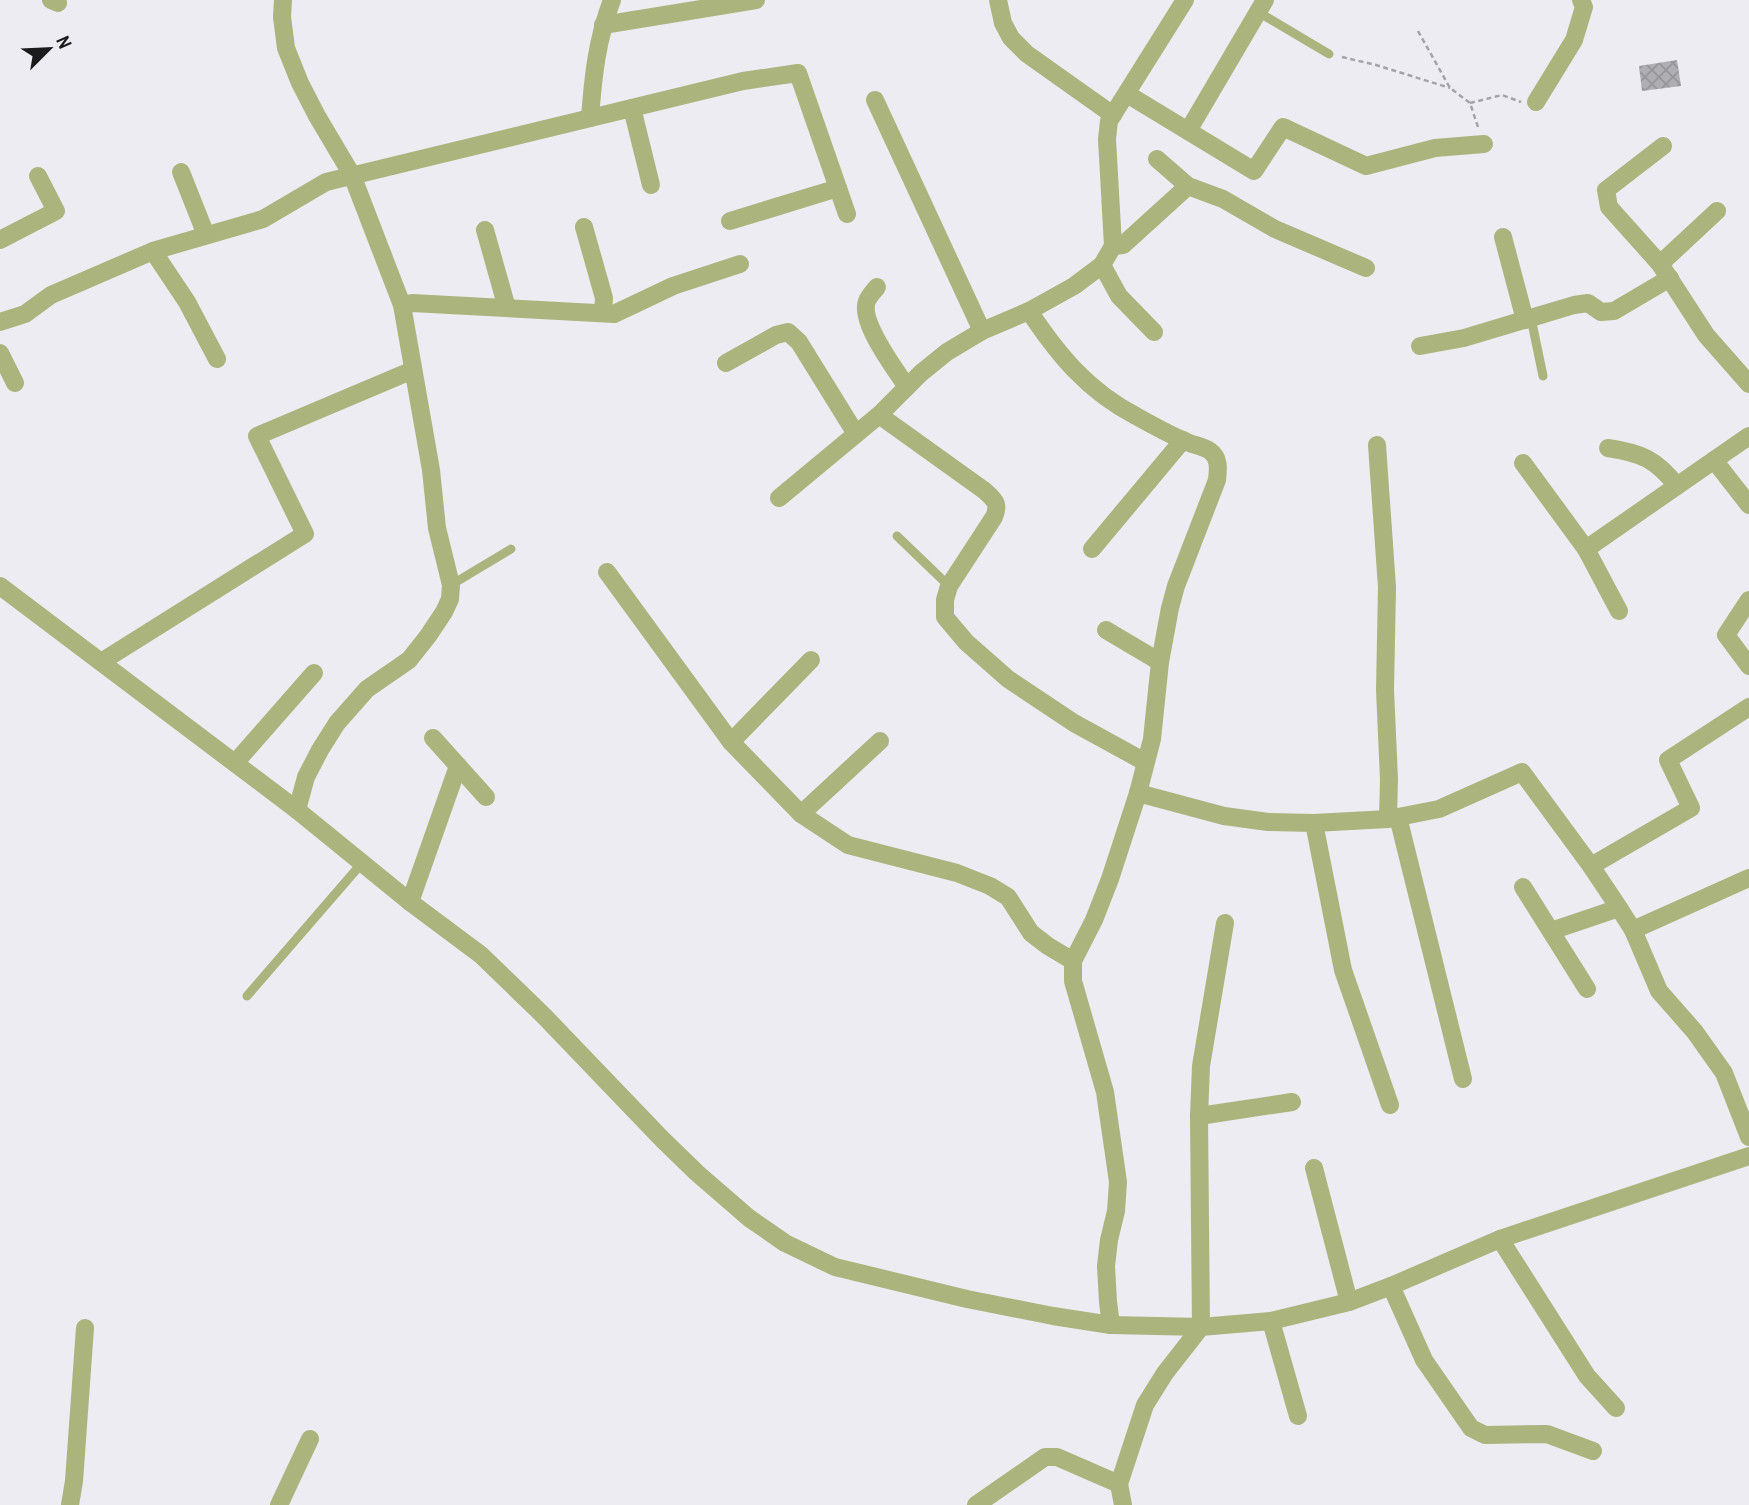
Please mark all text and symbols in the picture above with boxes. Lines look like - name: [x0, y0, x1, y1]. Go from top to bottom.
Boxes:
- north arrow: [14, 14, 84, 84]
- text: N: [50, 32, 79, 53]

